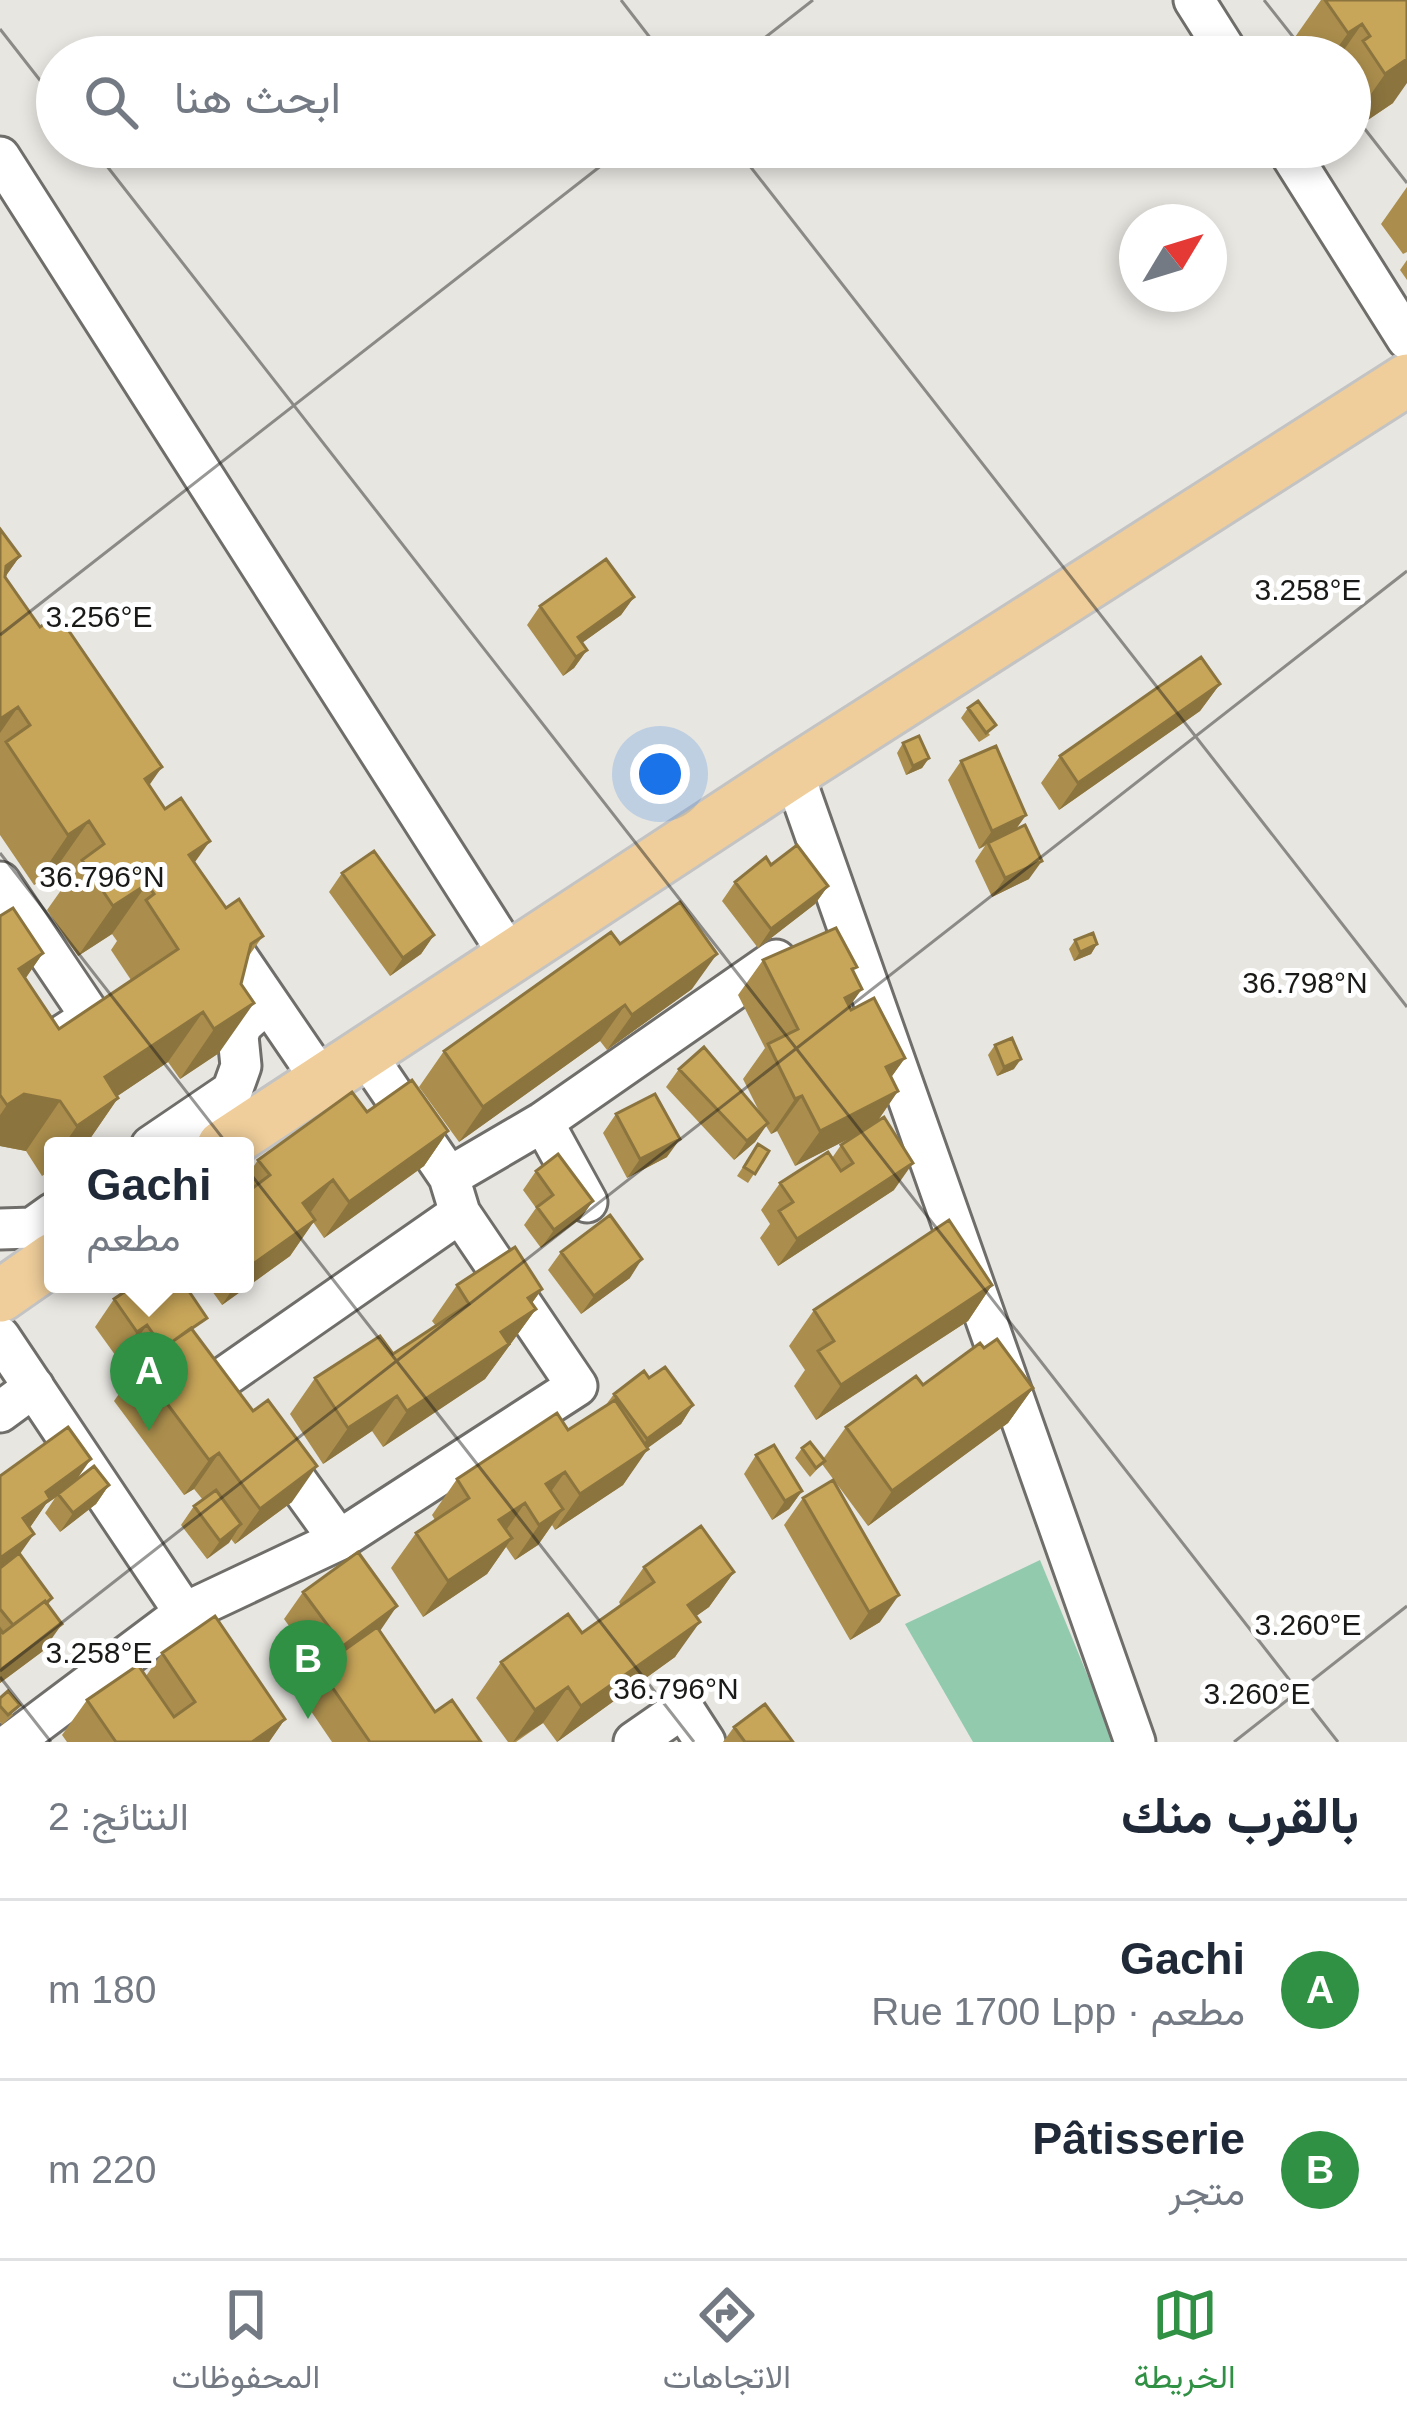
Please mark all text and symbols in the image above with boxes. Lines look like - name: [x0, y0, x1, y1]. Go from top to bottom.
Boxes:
- search box: [36, 36, 1371, 168]
- icon: search: [78, 69, 144, 135]
- text: ابحث هنا: [174, 72, 341, 123]
- north arrow: [1119, 204, 1227, 312]
- text: 3.258°E: [1254, 573, 1362, 606]
- text: 3.256°E: [45, 600, 153, 633]
- your location: [630, 744, 690, 804]
- text: 36.796°N: [39, 860, 165, 893]
- text: 36.798°N: [1242, 966, 1368, 999]
- popup: [44, 1137, 254, 1293]
- text: Gachi: [86, 1159, 212, 1210]
- text: مطعم: [86, 1216, 181, 1259]
- pin: A: [110, 1332, 188, 1431]
- text: 3.260°E: [1254, 1608, 1362, 1641]
- pin: B: [269, 1620, 347, 1719]
- text: 3.258°E: [45, 1636, 153, 1669]
- text: 36.796°N: [613, 1672, 739, 1705]
- text: 3.260°E: [1203, 1677, 1311, 1710]
- text: بالقرب منك: [1121, 1787, 1359, 1844]
- text: النتائج: 2: [48, 1795, 189, 1838]
- text: Gachi: [1120, 1933, 1245, 1984]
- text: 180 m: [48, 1968, 156, 2011]
- text: A: [1306, 1968, 1334, 2011]
- text: مطعم · Rue 1700 Lpp: [871, 1990, 1245, 2033]
- text: Pâtisserie: [1032, 2113, 1245, 2164]
- text: 220 m: [48, 2148, 156, 2191]
- text: B: [1306, 2148, 1334, 2191]
- text: متجر: [1169, 2170, 1245, 2213]
- tab: المحفوظات: [171, 2282, 320, 2406]
- tab: الاتجاهات: [663, 2282, 791, 2406]
- tab: الخريطة: [1134, 2282, 1236, 2406]

